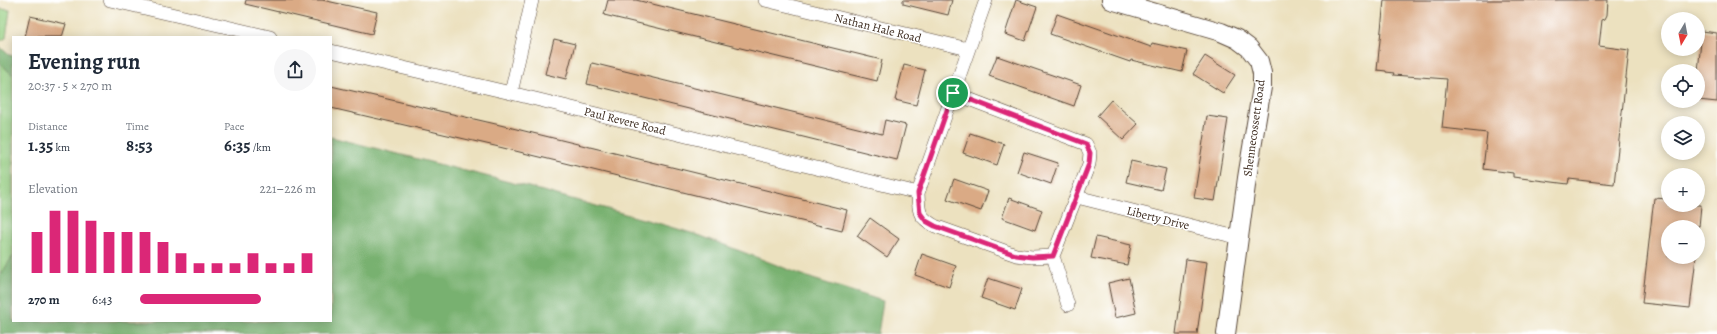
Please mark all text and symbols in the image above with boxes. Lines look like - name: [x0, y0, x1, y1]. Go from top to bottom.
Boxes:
- street label: Nathan Hale Road: [833, 9, 924, 47]
- north arrow: [1661, 12, 1705, 56]
- map controls: [1661, 12, 1705, 264]
- text: Evening run: [28, 47, 140, 77]
- button: share: [274, 49, 316, 91]
- button: locate: [1661, 64, 1705, 108]
- pin: [936, 76, 970, 110]
- text: 20:37 · 5 × 270 m: [28, 77, 112, 94]
- street label: Shennecossett Road: [1239, 78, 1269, 178]
- icon: arrive: [942, 82, 964, 104]
- street label: Paul Revere Road: [582, 103, 668, 139]
- button: layers: [1661, 116, 1705, 160]
- text: Distance: [28, 119, 67, 134]
- text: Time: [126, 119, 149, 134]
- text: Pace: [224, 119, 244, 134]
- text: 1.35: [28, 134, 53, 157]
- text: 8:53: [126, 134, 153, 157]
- text: 6:35: [224, 134, 251, 157]
- text: km: [53, 140, 70, 155]
- text: /km: [251, 140, 271, 155]
- button: +: [1661, 168, 1705, 212]
- text: Elevation: [28, 180, 78, 197]
- text: 221–226 m: [260, 180, 316, 197]
- street label: Liberty Drive: [1125, 202, 1191, 234]
- button: −: [1661, 220, 1705, 264]
- text: 270 m: [28, 291, 60, 308]
- text: 6:43: [92, 291, 112, 308]

